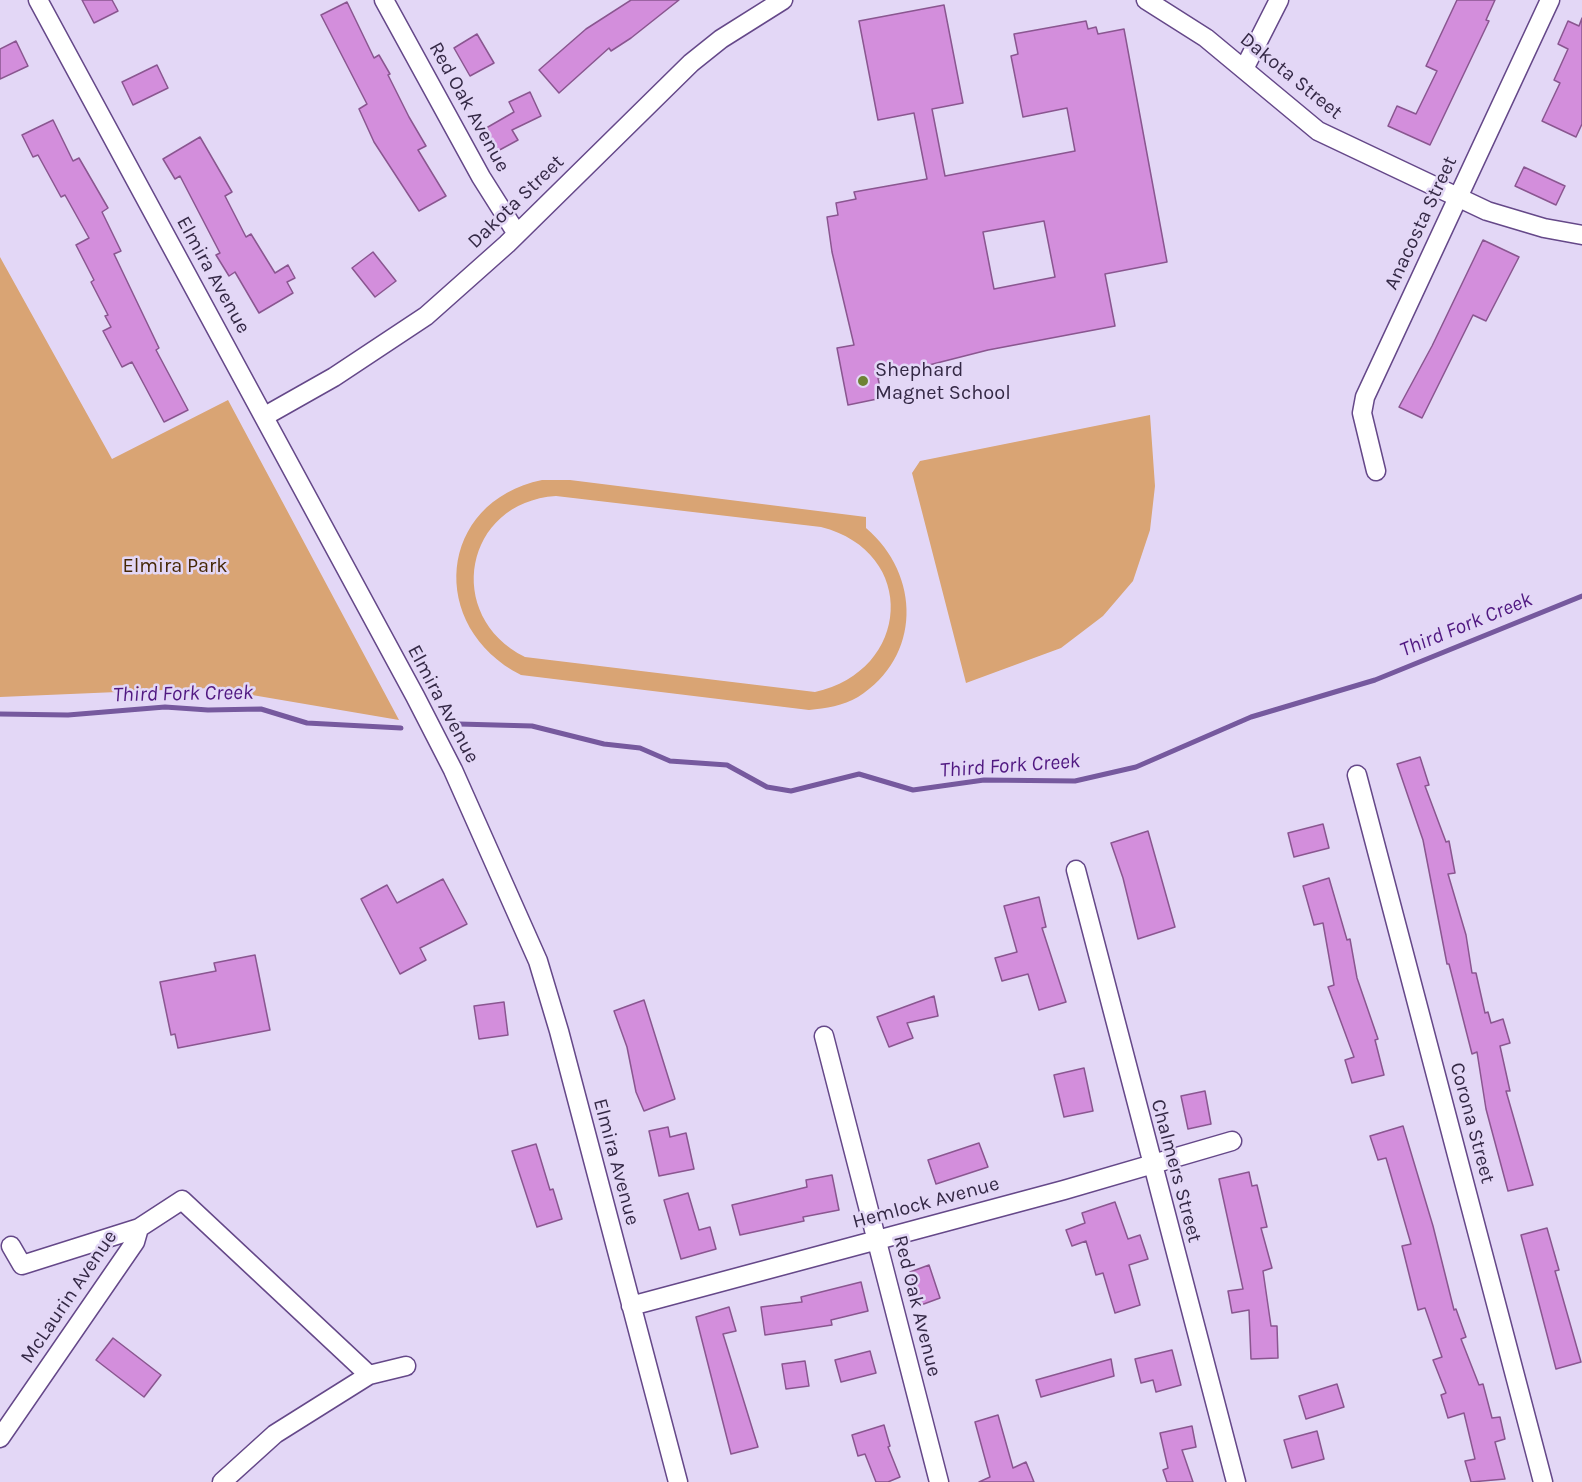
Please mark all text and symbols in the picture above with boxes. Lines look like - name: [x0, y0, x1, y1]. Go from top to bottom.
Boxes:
- street label: Dakota Street: [1235, 27, 1347, 125]
- street label: Red Oak Avenue: [423, 38, 515, 176]
- street label: Dakota Street: [463, 150, 569, 254]
- street label: Anacosta Street: [1380, 152, 1462, 294]
- street label: Elmira Avenue: [171, 212, 255, 338]
- place label: Shephard Magnet School: [875, 358, 1011, 405]
- marker: Shephard Magnet School: [856, 374, 870, 388]
- park label: Elmira Park: [122, 554, 228, 578]
- water label: Third Fork Creek: [1396, 587, 1536, 663]
- street label: Elmira Avenue: [402, 641, 484, 767]
- water label: Third Fork Creek: [113, 680, 253, 708]
- water label: Third Fork Creek: [939, 749, 1081, 783]
- street label: Corona Street: [1444, 1060, 1500, 1186]
- street label: Elmira Avenue: [588, 1096, 644, 1228]
- street label: Chalmers Street: [1145, 1097, 1207, 1245]
- street label: Hemlock Avenue: [850, 1172, 1002, 1234]
- street label: McLaurin Avenue: [16, 1226, 122, 1368]
- street label: Red Oak Avenue: [888, 1233, 946, 1379]

